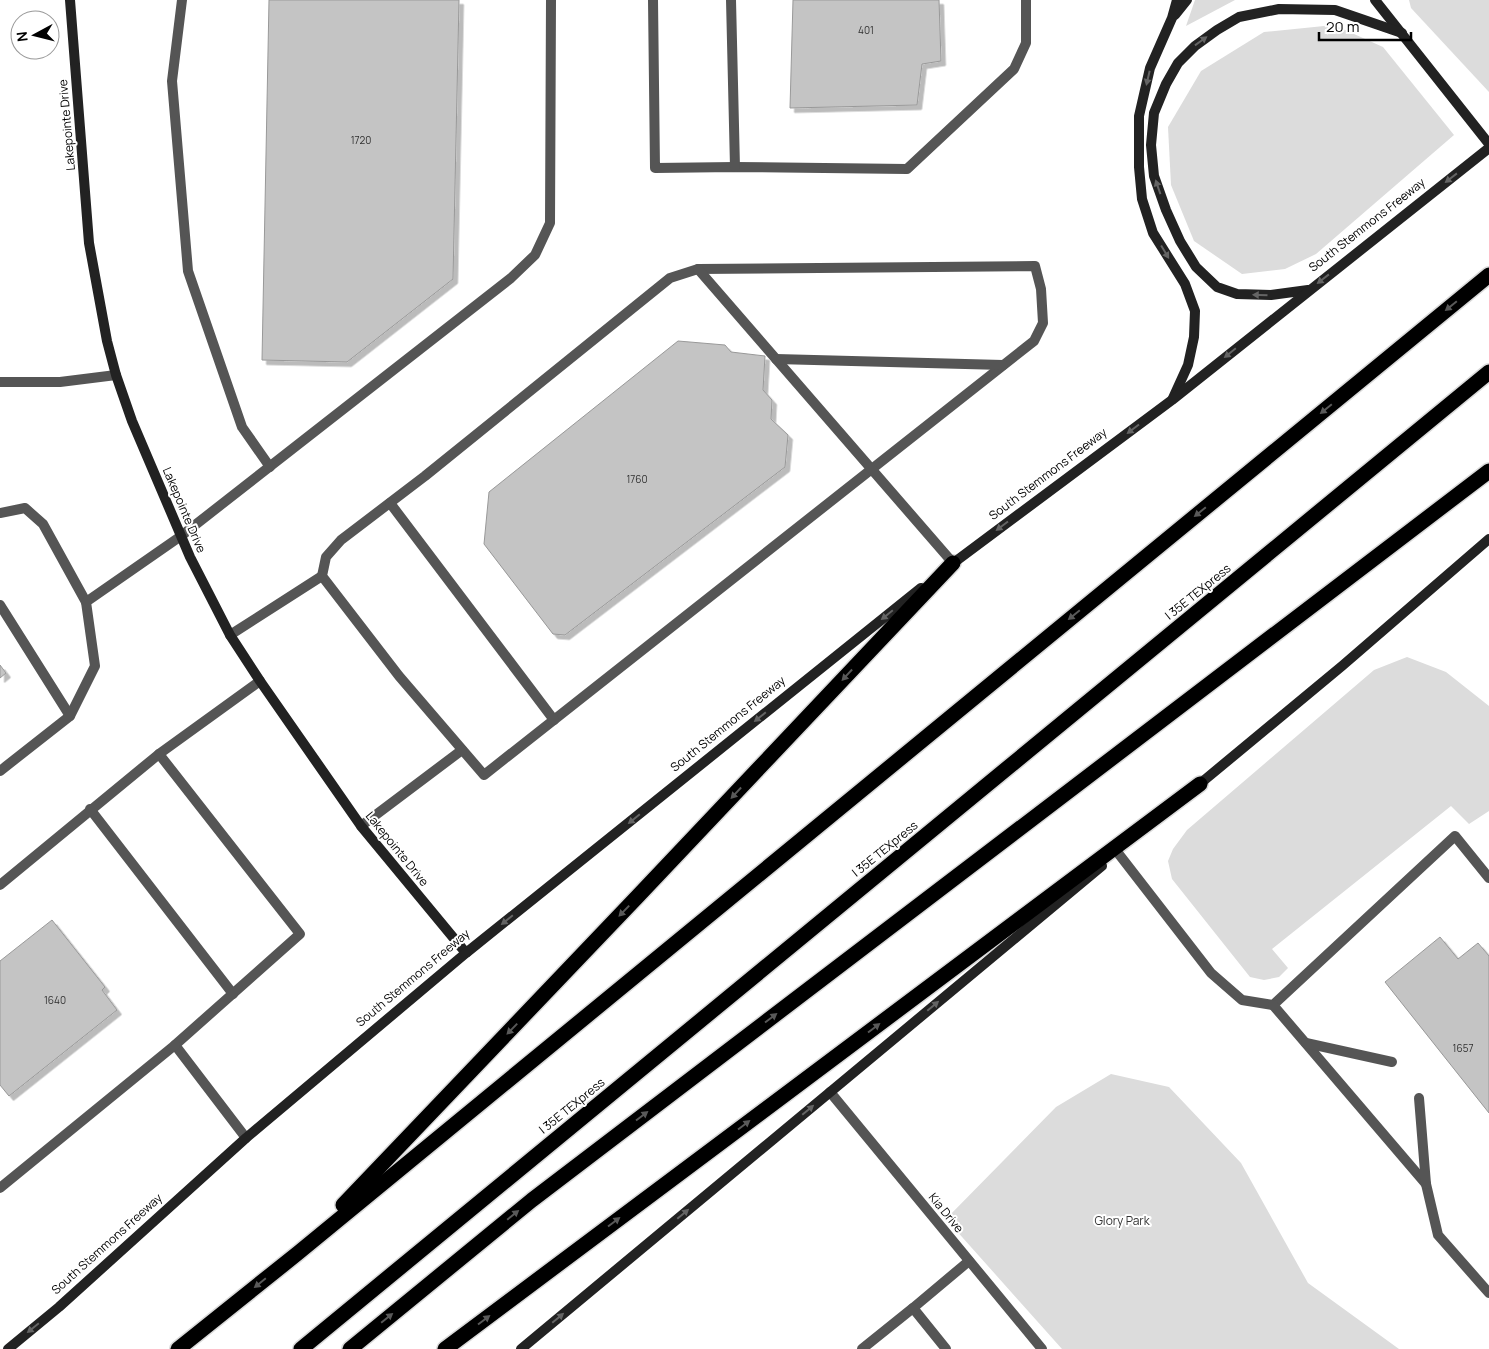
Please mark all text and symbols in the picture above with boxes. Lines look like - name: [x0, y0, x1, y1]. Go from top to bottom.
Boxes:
- north arrow: [10, 10, 60, 60]
- scale bar: [1319, 10, 1412, 42]
- text: 20 m: [1326, 16, 1359, 37]
- house number: 401: [858, 23, 874, 37]
- text: N: [12, 30, 32, 43]
- one-way arrow: [1194, 36, 1207, 47]
- one-way arrow: [1144, 71, 1152, 86]
- street label: Lakepointe Drive: [54, 79, 79, 171]
- house number: 1720: [351, 133, 371, 147]
- street label: South Stemmons Freeway: [1305, 173, 1429, 275]
- one-way arrow: [1444, 173, 1458, 183]
- one-way arrow: [1154, 180, 1161, 195]
- one-way arrow: [1160, 246, 1169, 259]
- one-way arrow: [1317, 273, 1330, 284]
- one-way arrow: [1252, 291, 1268, 299]
- one-way arrow: [1445, 301, 1458, 312]
- one-way arrow: [1224, 348, 1237, 359]
- one-way arrow: [1319, 404, 1332, 415]
- street label: South Stemmons Freeway: [985, 423, 1111, 524]
- one-way arrow: [1126, 424, 1140, 434]
- street label: Lakepointe Drive: [159, 464, 210, 555]
- house number: 1760: [626, 472, 648, 486]
- one-way arrow: [1194, 507, 1207, 518]
- one-way arrow: [995, 521, 1009, 531]
- street label: I 35E TEXpress: [1161, 560, 1234, 623]
- one-way arrow: [881, 610, 894, 621]
- one-way arrow: [1068, 610, 1081, 621]
- one-way arrow: [841, 668, 853, 680]
- street label: South Stemmons Freeway: [667, 671, 789, 775]
- one-way arrow: [754, 711, 767, 722]
- one-way arrow: [730, 787, 742, 799]
- street label: Lakepointe Drive: [362, 808, 433, 890]
- one-way arrow: [627, 813, 640, 824]
- street label: I 35E TEXpress: [848, 817, 921, 880]
- one-way arrow: [618, 905, 630, 917]
- one-way arrow: [501, 915, 514, 926]
- street label: South Stemmons Freeway: [352, 925, 474, 1030]
- house number: 1640: [44, 993, 66, 1007]
- one-way arrow: [926, 1001, 939, 1012]
- one-way arrow: [764, 1012, 777, 1023]
- one-way arrow: [506, 1022, 518, 1034]
- one-way arrow: [867, 1022, 880, 1033]
- house number: 1657: [1453, 1041, 1473, 1055]
- street label: I 35E TEXpress: [535, 1074, 608, 1137]
- one-way arrow: [801, 1105, 814, 1116]
- one-way arrow: [635, 1111, 648, 1122]
- one-way arrow: [737, 1120, 751, 1130]
- street label: South Stemmons Freeway: [48, 1189, 166, 1298]
- street label: Kia Drive: [925, 1189, 968, 1236]
- one-way arrow: [677, 1209, 690, 1220]
- one-way arrow: [506, 1210, 519, 1221]
- park label: Glory Park: [1094, 1212, 1151, 1229]
- one-way arrow: [607, 1217, 620, 1228]
- one-way arrow: [253, 1278, 266, 1289]
- one-way arrow: [381, 1313, 394, 1324]
- one-way arrow: [552, 1313, 565, 1324]
- one-way arrow: [477, 1315, 491, 1325]
- one-way arrow: [27, 1323, 40, 1334]

